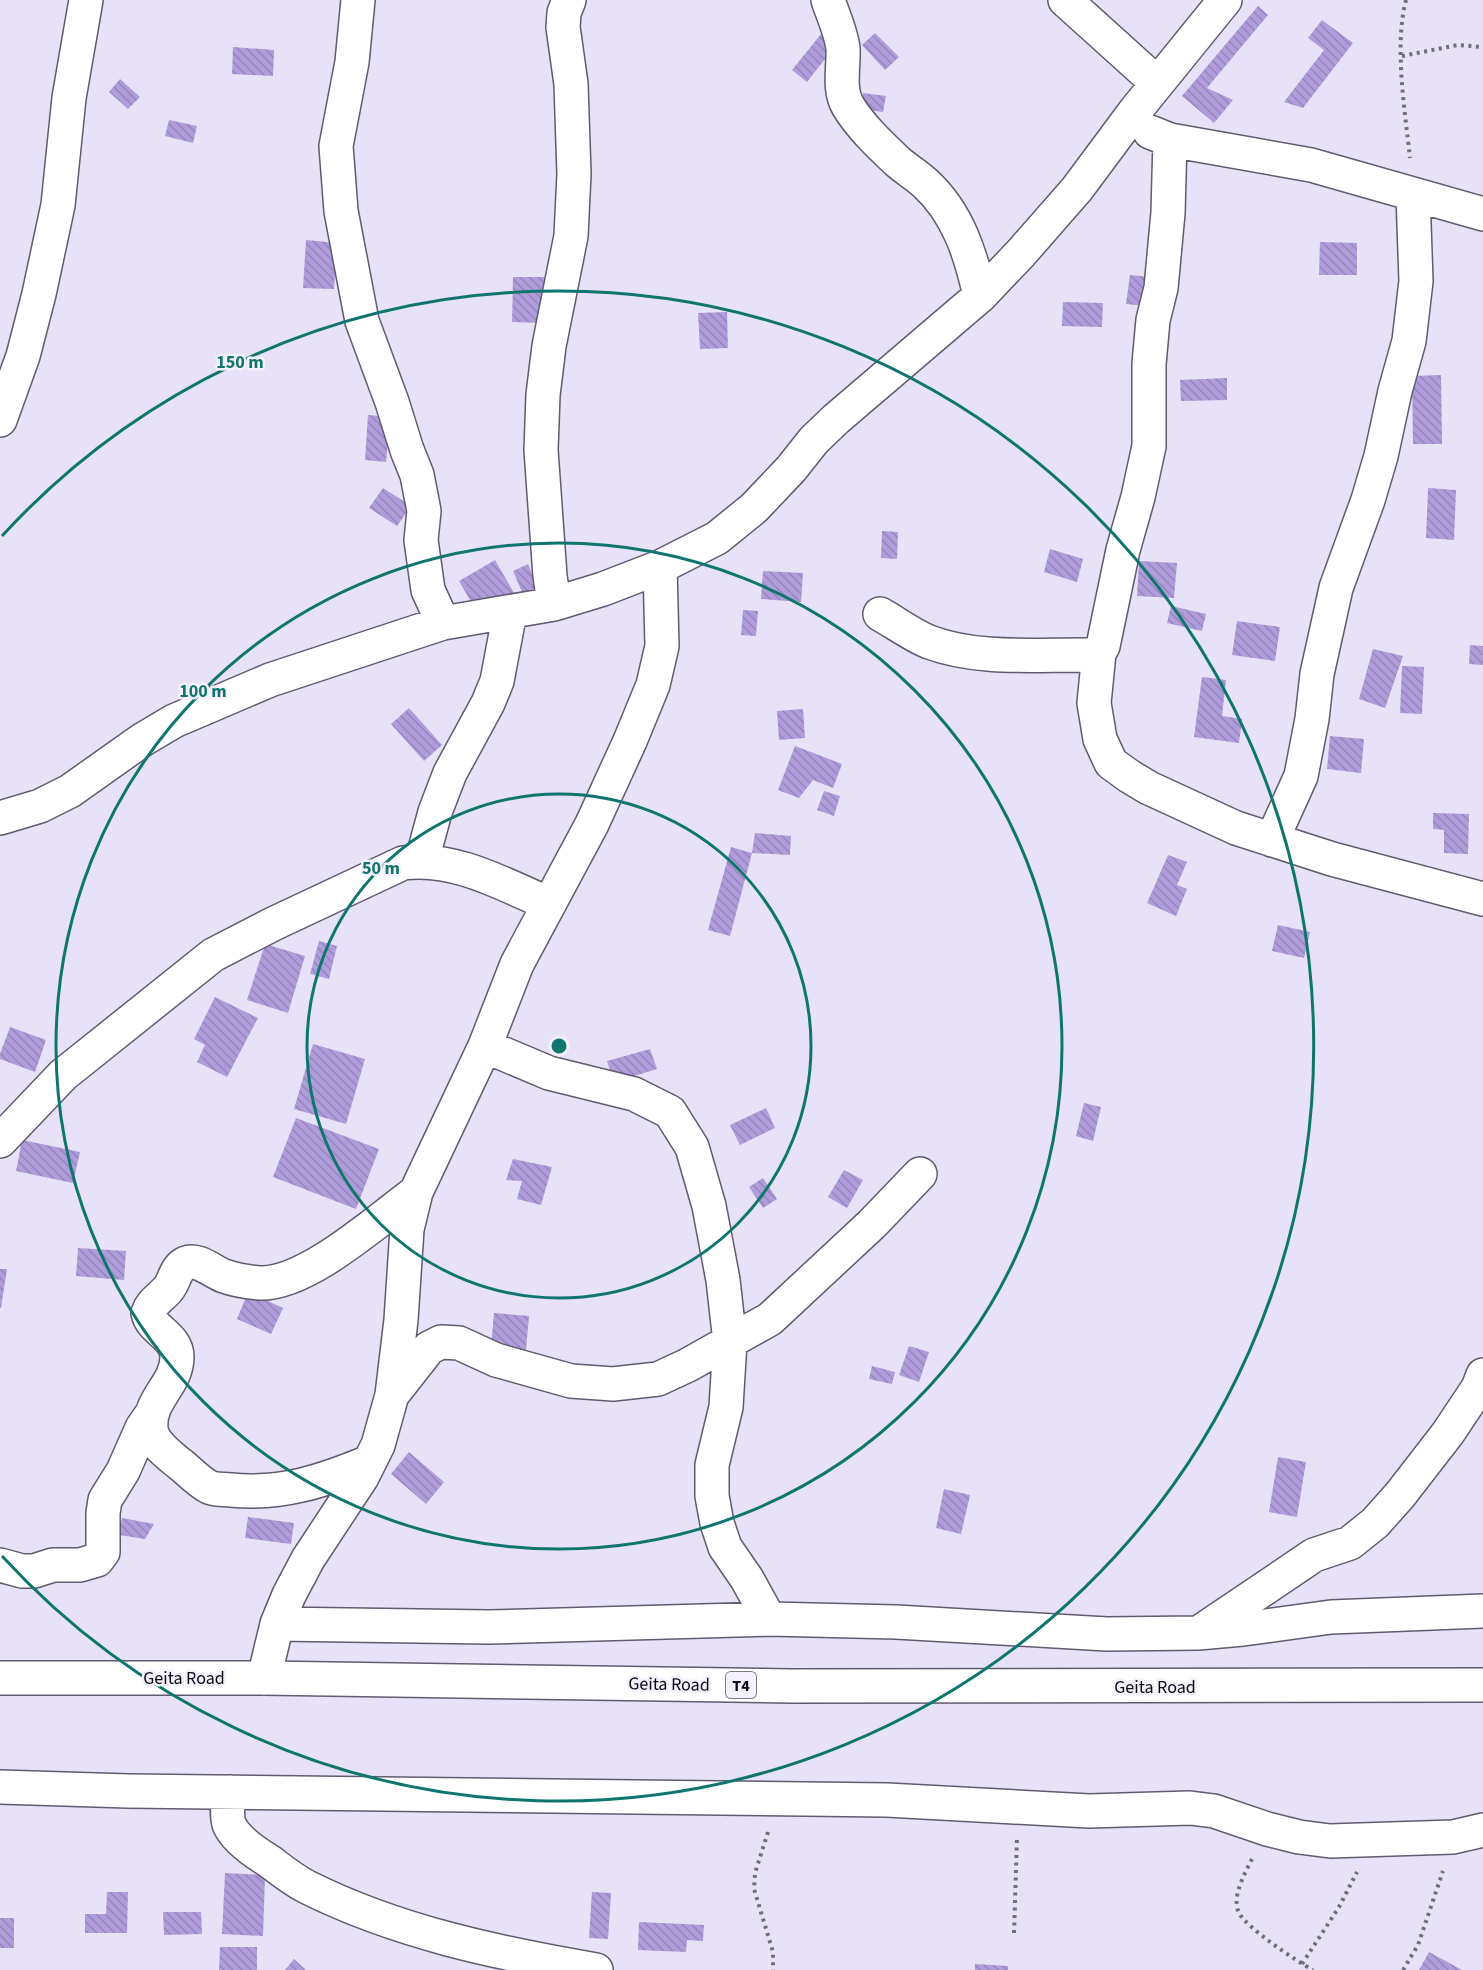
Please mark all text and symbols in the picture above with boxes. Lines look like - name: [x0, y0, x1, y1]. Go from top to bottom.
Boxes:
- text: 150 m: [216, 350, 264, 375]
- text: 100 m: [179, 679, 227, 704]
- text: 50 m: [362, 856, 400, 881]
- centre of rings: [549, 1036, 569, 1056]
- street label: Geita Road: [143, 1666, 225, 1691]
- street label: Geita Road: [628, 1671, 710, 1698]
- road number: T4: [726, 1672, 756, 1698]
- street label: Geita Road: [1114, 1675, 1196, 1700]

